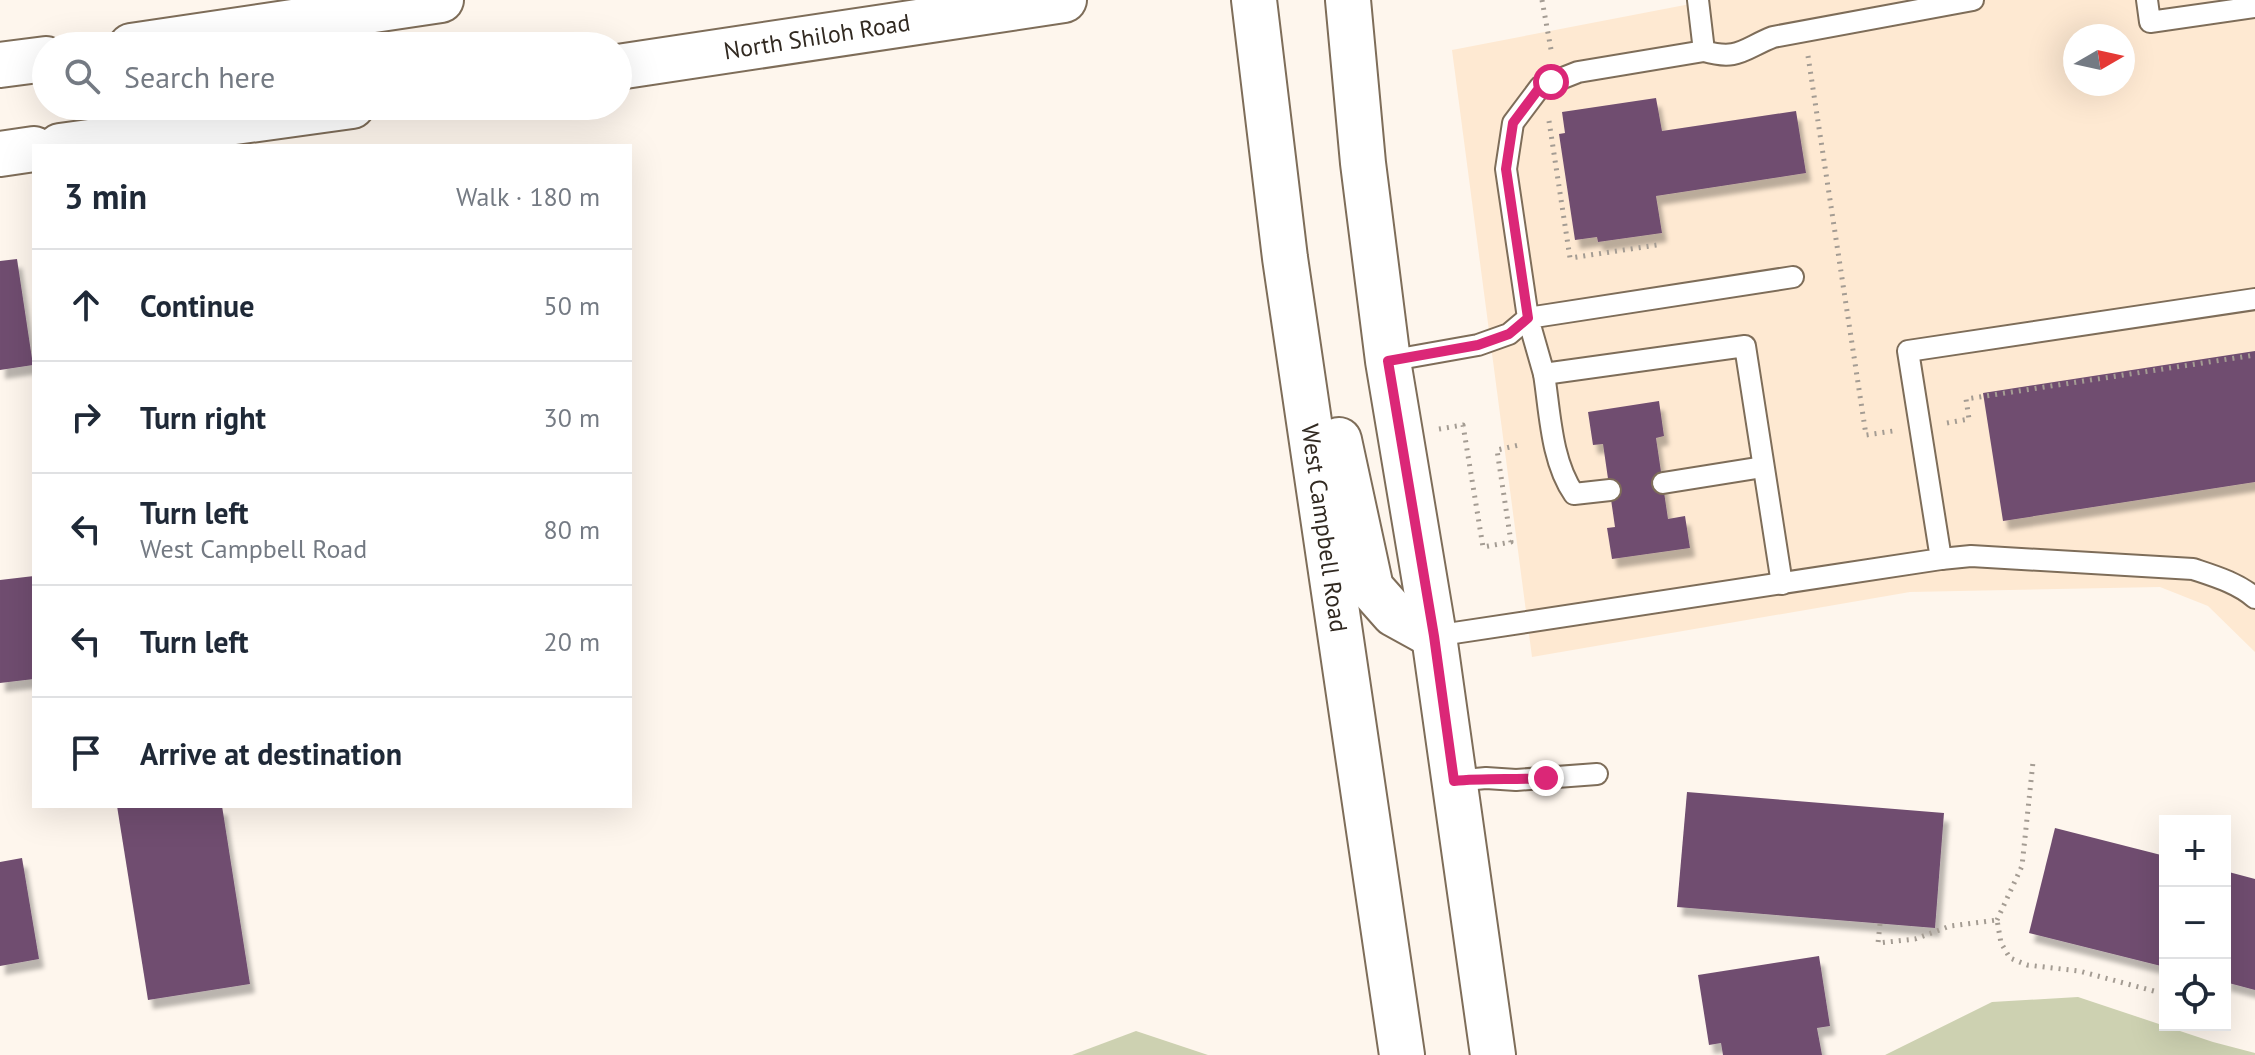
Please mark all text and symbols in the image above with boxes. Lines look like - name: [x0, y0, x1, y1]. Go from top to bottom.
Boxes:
- street label: North Shiloh Road: [722, 6, 912, 67]
- north arrow: [2063, 24, 2135, 96]
- search box: [32, 32, 632, 120]
- icon: search: [60, 54, 104, 98]
- text: Search here: [124, 57, 275, 96]
- route start: [1533, 64, 1569, 100]
- text: 3 min: [64, 174, 147, 218]
- text: Walk · 180 m: [456, 180, 600, 213]
- icon: ahead: [64, 283, 108, 327]
- text: Continue: [140, 286, 254, 325]
- text: 50 m: [544, 289, 600, 322]
- icon: right: [64, 395, 108, 439]
- text: Turn right: [140, 398, 266, 437]
- text: 30 m: [544, 401, 600, 434]
- street label: West Campbell Road: [1295, 422, 1354, 634]
- text: Turn left: [140, 493, 248, 532]
- icon: left: [64, 507, 108, 551]
- text: 80 m: [544, 513, 600, 546]
- text: West Campbell Road: [140, 532, 367, 565]
- icon: left: [64, 619, 108, 663]
- text: Turn left: [140, 622, 248, 661]
- text: 20 m: [544, 625, 600, 658]
- icon: arrive: [64, 731, 108, 775]
- text: Arrive at destination: [140, 734, 402, 773]
- route end: [1528, 760, 1564, 796]
- map controls: [2159, 815, 2231, 1031]
- button: +: [2159, 815, 2231, 887]
- button: −: [2159, 887, 2231, 959]
- button: locate: [2159, 959, 2231, 1031]

